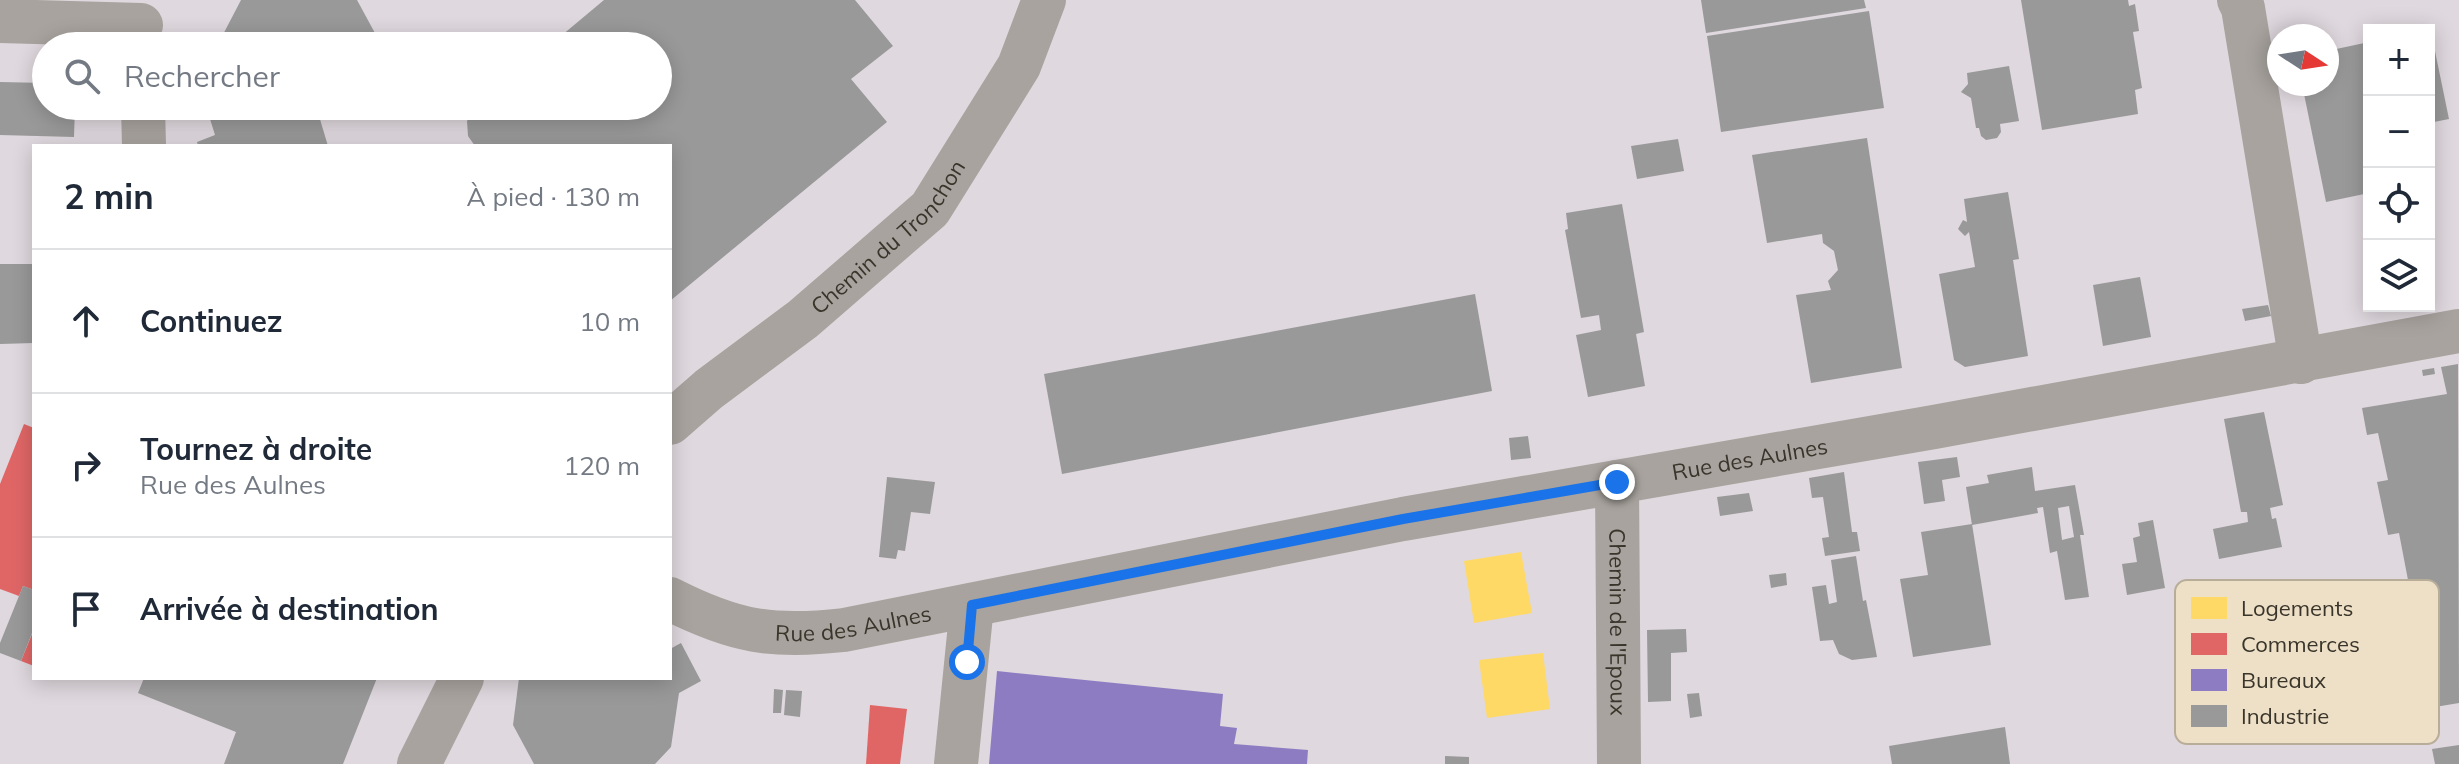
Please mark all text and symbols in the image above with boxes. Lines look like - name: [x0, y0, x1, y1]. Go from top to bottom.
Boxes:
- north arrow: [2267, 24, 2339, 96]
- map controls: [2363, 24, 2435, 312]
- button: +: [2363, 24, 2435, 96]
- search box: [32, 32, 672, 120]
- icon: search: [60, 54, 104, 98]
- text: Rechercher: [124, 57, 280, 95]
- button: −: [2363, 96, 2435, 168]
- street label: Chemin du Tronchon: [805, 154, 971, 320]
- button: locate: [2363, 168, 2435, 240]
- text: 2 min: [64, 175, 154, 218]
- text: À pied · 130 m: [467, 180, 640, 213]
- button: layers: [2363, 240, 2435, 312]
- icon: ahead: [64, 299, 108, 343]
- text: Continuez: [140, 302, 283, 340]
- text: 10 m: [579, 305, 640, 338]
- text: Tournez à droite: [140, 430, 372, 468]
- street label: Rue des Aulnes: [1670, 432, 1830, 486]
- icon: right: [64, 443, 108, 487]
- text: 120 m: [564, 449, 640, 482]
- route end: [1599, 464, 1635, 500]
- text: Rue des Aulnes: [140, 468, 326, 501]
- street label: Chemin de l'Epoux: [1603, 528, 1633, 716]
- legend: [2175, 580, 2439, 744]
- icon: arrive: [64, 587, 108, 631]
- text: Arrivée à destination: [140, 590, 439, 628]
- text: Logements: [2241, 594, 2353, 622]
- street label: Rue des Aulnes: [775, 599, 934, 647]
- text: Commerces: [2241, 630, 2360, 658]
- route start: [949, 644, 985, 680]
- text: Bureaux: [2241, 666, 2326, 694]
- text: Industrie: [2241, 702, 2329, 730]

